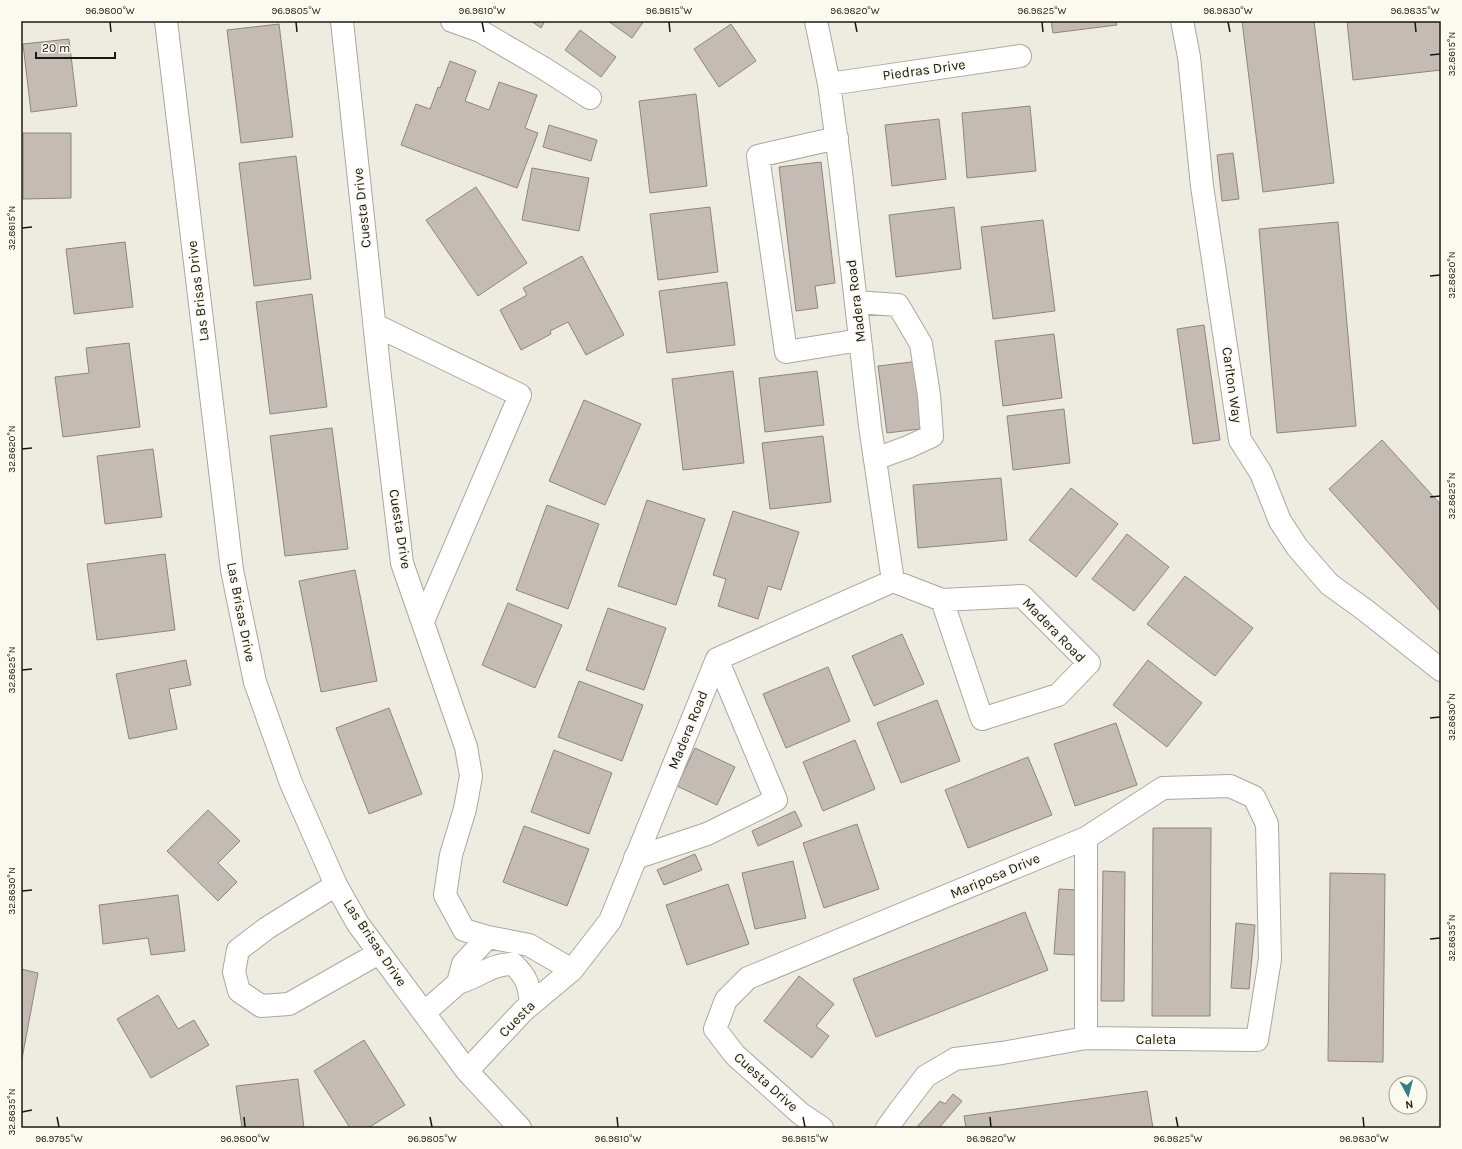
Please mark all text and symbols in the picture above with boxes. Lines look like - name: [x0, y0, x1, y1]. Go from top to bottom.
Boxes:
- text: 96.9800°W: [85, 5, 135, 17]
- text: 96.9805°W: [271, 5, 321, 17]
- text: 96.9810°W: [459, 5, 505, 17]
- text: 96.9815°W: [646, 5, 692, 17]
- text: 96.9820°W: [830, 5, 880, 17]
- text: 96.9825°W: [1017, 5, 1067, 17]
- text: 96.9830°W: [1203, 5, 1253, 17]
- text: 96.9835°W: [1390, 5, 1440, 17]
- text: 32.8615°N: [1446, 32, 1458, 76]
- scale bar: [36, 34, 115, 60]
- text: 20 m: [42, 41, 70, 55]
- street label: Piedras Drive: [881, 56, 967, 84]
- street label: Cuesta Drive: [349, 167, 375, 249]
- text: 32.8615°N: [6, 206, 18, 250]
- street label: Las Brisas Drive: [183, 240, 213, 342]
- text: 32.8620°N: [1446, 251, 1458, 299]
- street label: Madera Road: [842, 259, 870, 343]
- street label: Carlton Way: [1218, 346, 1246, 424]
- text: 32.8620°N: [6, 425, 18, 473]
- text: 32.8625°N: [1446, 472, 1458, 520]
- street label: Cuesta Drive: [385, 488, 415, 570]
- street label: Las Brisas Drive: [223, 561, 259, 663]
- street label: Madera Road: [1019, 594, 1089, 666]
- text: 32.8625°N: [6, 646, 18, 694]
- street label: Madera Road: [665, 688, 711, 772]
- text: 32.8630°N: [1446, 693, 1458, 741]
- street label: Mariposa Drive: [948, 849, 1042, 903]
- text: 32.8630°N: [6, 867, 18, 915]
- street label: Las Brisas Drive: [340, 896, 410, 990]
- text: 32.8635°N: [1446, 914, 1458, 962]
- street label: Cuesta: [495, 997, 539, 1041]
- street label: Caleta: [1136, 1031, 1176, 1048]
- street label: Cuesta Drive: [730, 1049, 802, 1115]
- north arrow: [1388, 1075, 1428, 1115]
- text: 32.8635°N: [6, 1088, 18, 1136]
- text: N: [1404, 1097, 1414, 1111]
- text: 96.9795°W: [35, 1133, 83, 1145]
- text: 96.9800°W: [220, 1133, 270, 1145]
- text: 96.9805°W: [407, 1133, 457, 1145]
- text: 96.9810°W: [595, 1133, 641, 1145]
- text: 96.9815°W: [782, 1133, 828, 1145]
- text: 96.9820°W: [966, 1133, 1016, 1145]
- text: 96.9825°W: [1153, 1133, 1203, 1145]
- text: 96.9830°W: [1339, 1133, 1389, 1145]

